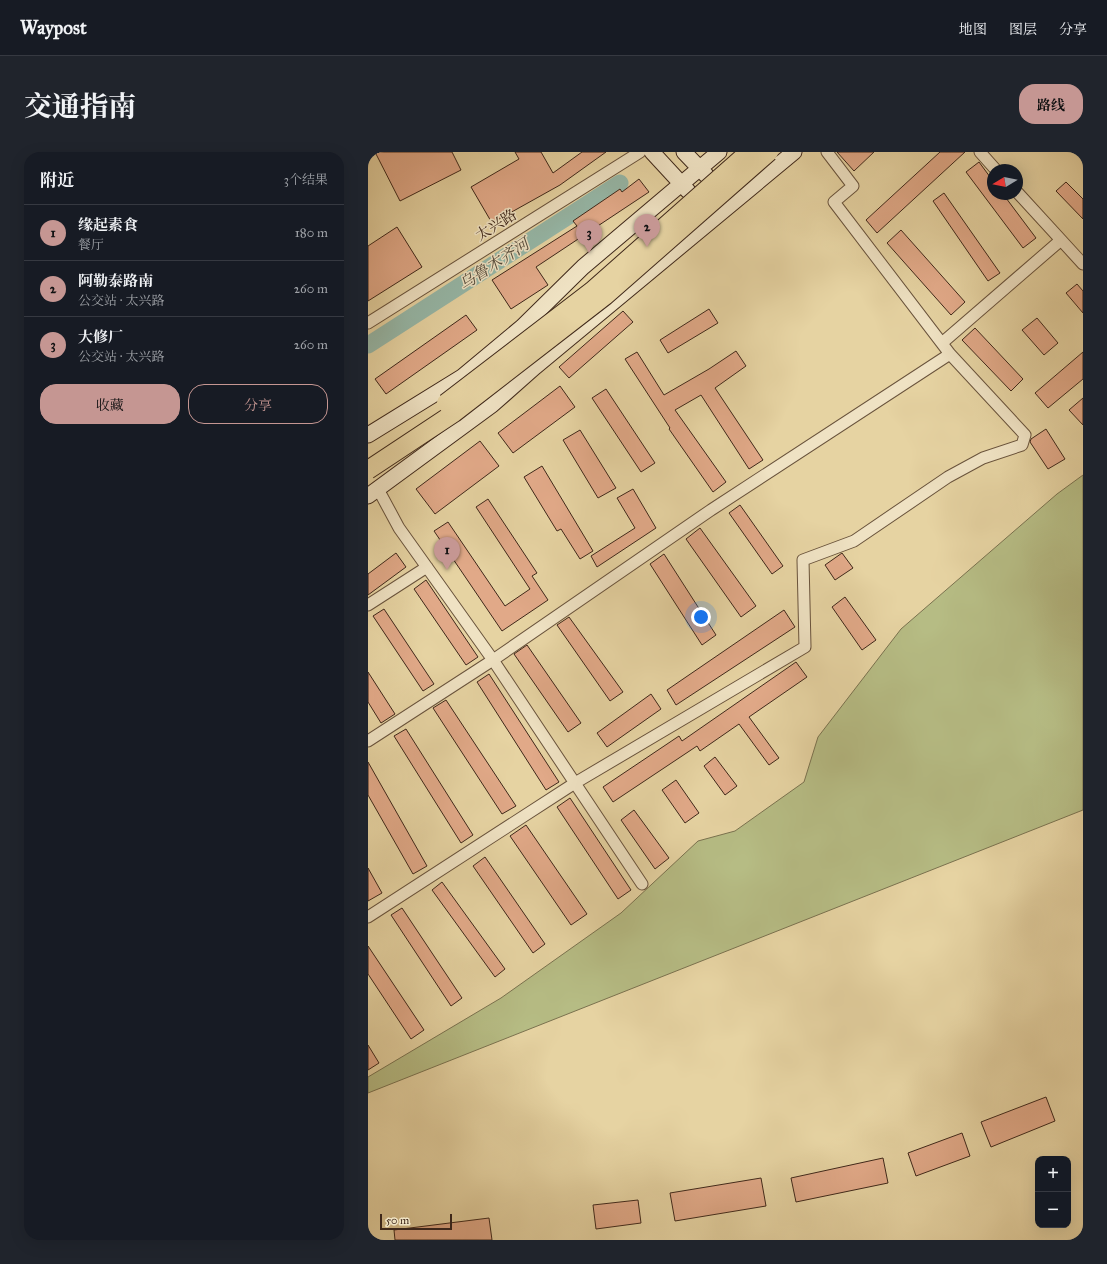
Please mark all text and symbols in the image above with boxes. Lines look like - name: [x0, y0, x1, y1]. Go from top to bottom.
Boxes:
- text: Waypost: [20, 16, 87, 39]
- text: 地图: [959, 21, 987, 38]
- text: 图层: [1009, 21, 1037, 38]
- text: 分享: [1059, 21, 1087, 38]
- button: 路线: [1019, 84, 1083, 124]
- text: 交通指南: [24, 89, 136, 124]
- north arrow: [987, 164, 1023, 200]
- text: 附近: [40, 170, 74, 191]
- text: 3个结果: [284, 172, 328, 188]
- street label: 太兴路: [472, 205, 520, 245]
- pin: 2: [634, 214, 660, 247]
- text: 缘起素食: [78, 216, 138, 234]
- pin: 3: [576, 220, 602, 253]
- text: 1: [50, 225, 56, 241]
- text: 180 m: [295, 225, 328, 241]
- water label: 乌鲁木齐河: [455, 233, 535, 294]
- text: 餐厅: [78, 237, 104, 253]
- text: 阿勒泰路南: [78, 272, 153, 290]
- text: 2: [50, 281, 56, 297]
- text: 260 m: [294, 281, 328, 297]
- text: 公交站 · 太兴路: [78, 293, 164, 309]
- text: 大修厂: [78, 328, 123, 346]
- text: 3: [50, 337, 56, 353]
- text: 260 m: [294, 337, 328, 353]
- text: 公交站 · 太兴路: [78, 349, 164, 365]
- button: 收藏: [40, 384, 180, 424]
- button: 分享: [188, 384, 328, 424]
- pin: 1: [434, 537, 460, 570]
- your location: [691, 607, 711, 627]
- map controls: [1035, 1156, 1071, 1228]
- button: +: [1035, 1156, 1071, 1192]
- button: −: [1035, 1192, 1071, 1228]
- scale bar: [380, 1212, 452, 1231]
- text: 50 m: [386, 1214, 409, 1227]

